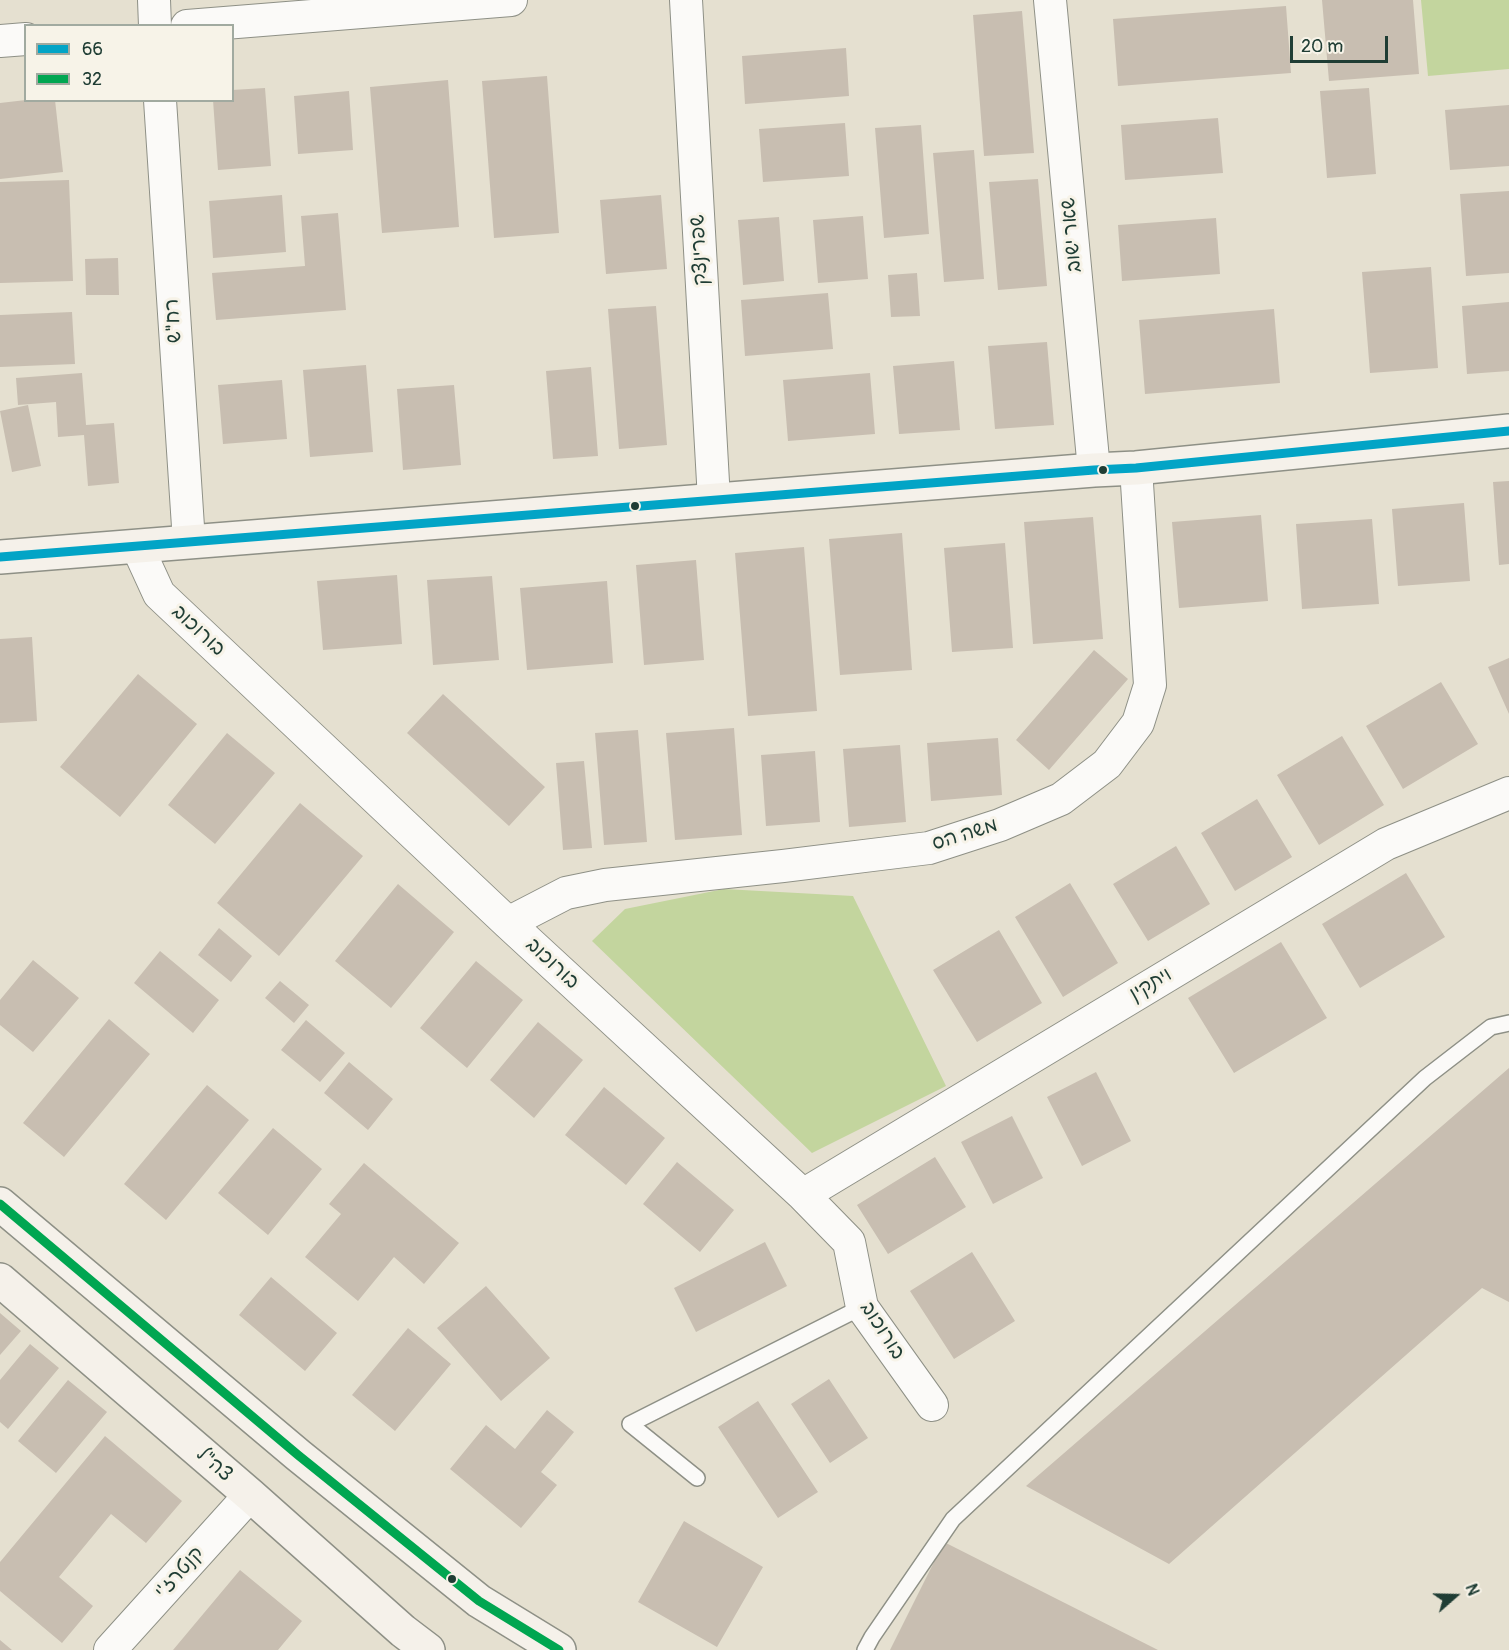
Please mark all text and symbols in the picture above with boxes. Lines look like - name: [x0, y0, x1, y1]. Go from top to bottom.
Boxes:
- legend: [24, 24, 234, 102]
- scale bar: [1293, 24, 1390, 62]
- text: 20 m: [1301, 35, 1343, 58]
- text: 66: [82, 38, 103, 61]
- text: 32: [82, 68, 102, 91]
- street label: שאר ישוב: [1057, 197, 1087, 273]
- street label: שפרינצק: [686, 214, 714, 286]
- street label: רח"ש: [160, 298, 188, 344]
- unlabelled marker: [1097, 464, 1109, 476]
- unlabelled marker: [629, 500, 641, 512]
- street label: בורוכוב: [166, 600, 230, 662]
- street label: משה הס: [929, 814, 1001, 856]
- street label: בורוכוב: [520, 933, 584, 995]
- street label: ויתקין: [1125, 963, 1177, 1007]
- street label: בורוכוב: [854, 1298, 910, 1364]
- street label: צה"ל: [191, 1443, 237, 1487]
- street label: קנטרז'י: [151, 1542, 209, 1604]
- north arrow: [1425, 1566, 1485, 1626]
- unlabelled marker: [446, 1573, 458, 1585]
- text: N: [1461, 1581, 1483, 1598]

